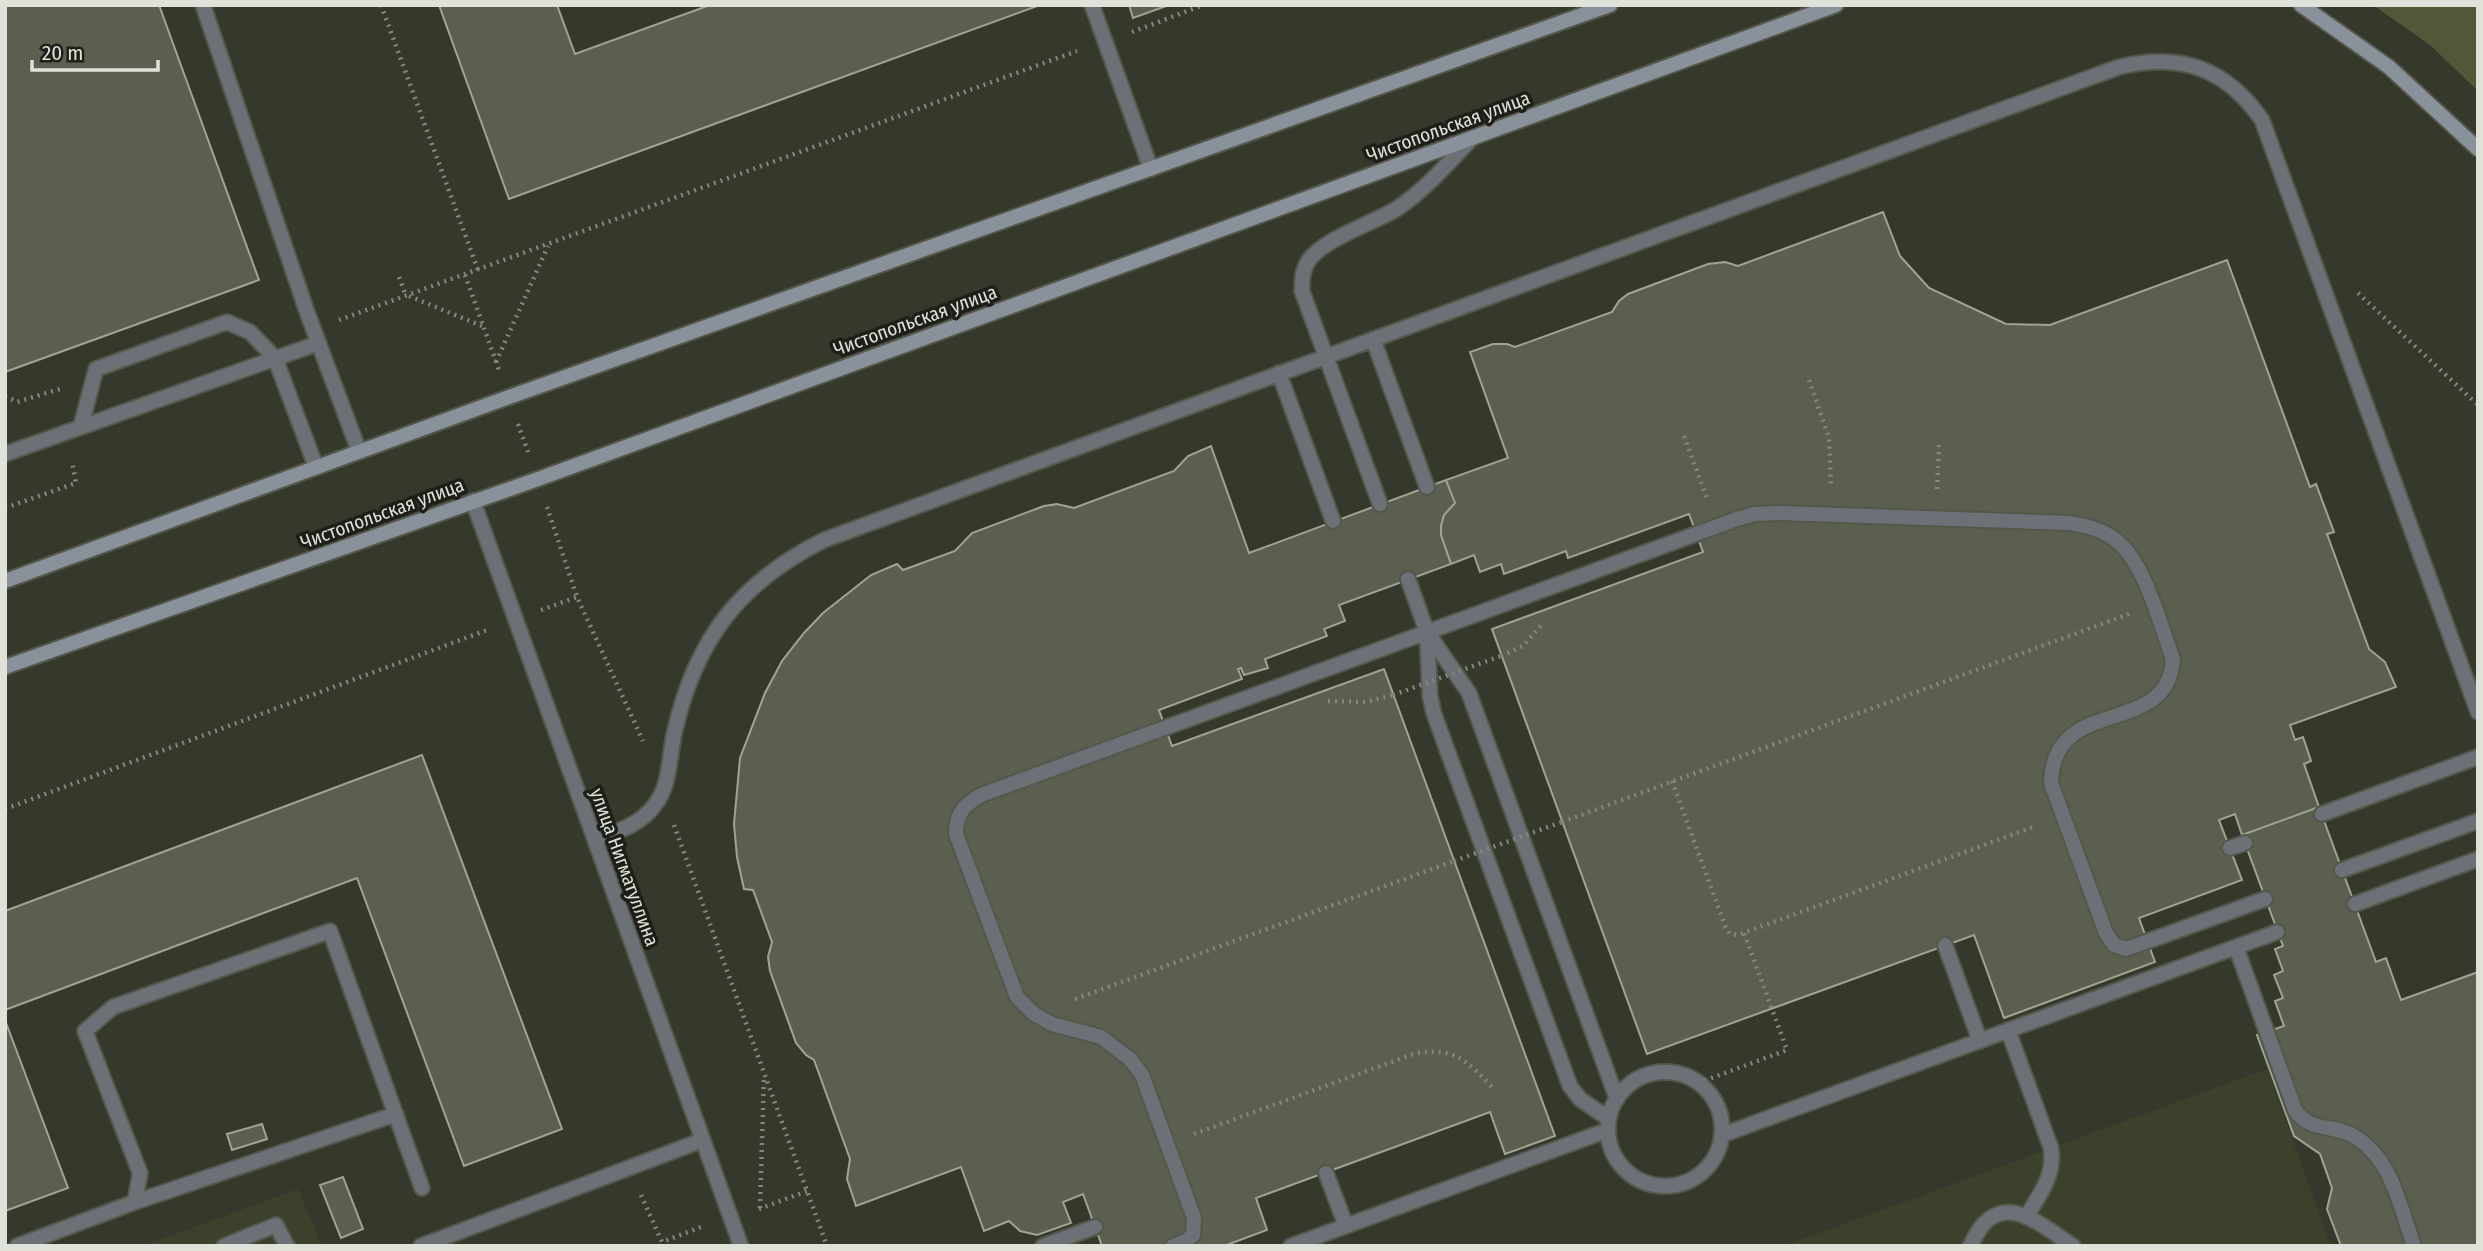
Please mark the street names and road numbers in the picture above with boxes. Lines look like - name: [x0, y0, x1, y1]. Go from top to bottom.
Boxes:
- street label: Чистопольская улица: [1363, 86, 1533, 167]
- street label: Чистопольская улица: [830, 280, 1000, 361]
- street label: Чистопольская улица: [297, 473, 467, 554]
- street label: улица Нигматуллина: [585, 785, 664, 949]

